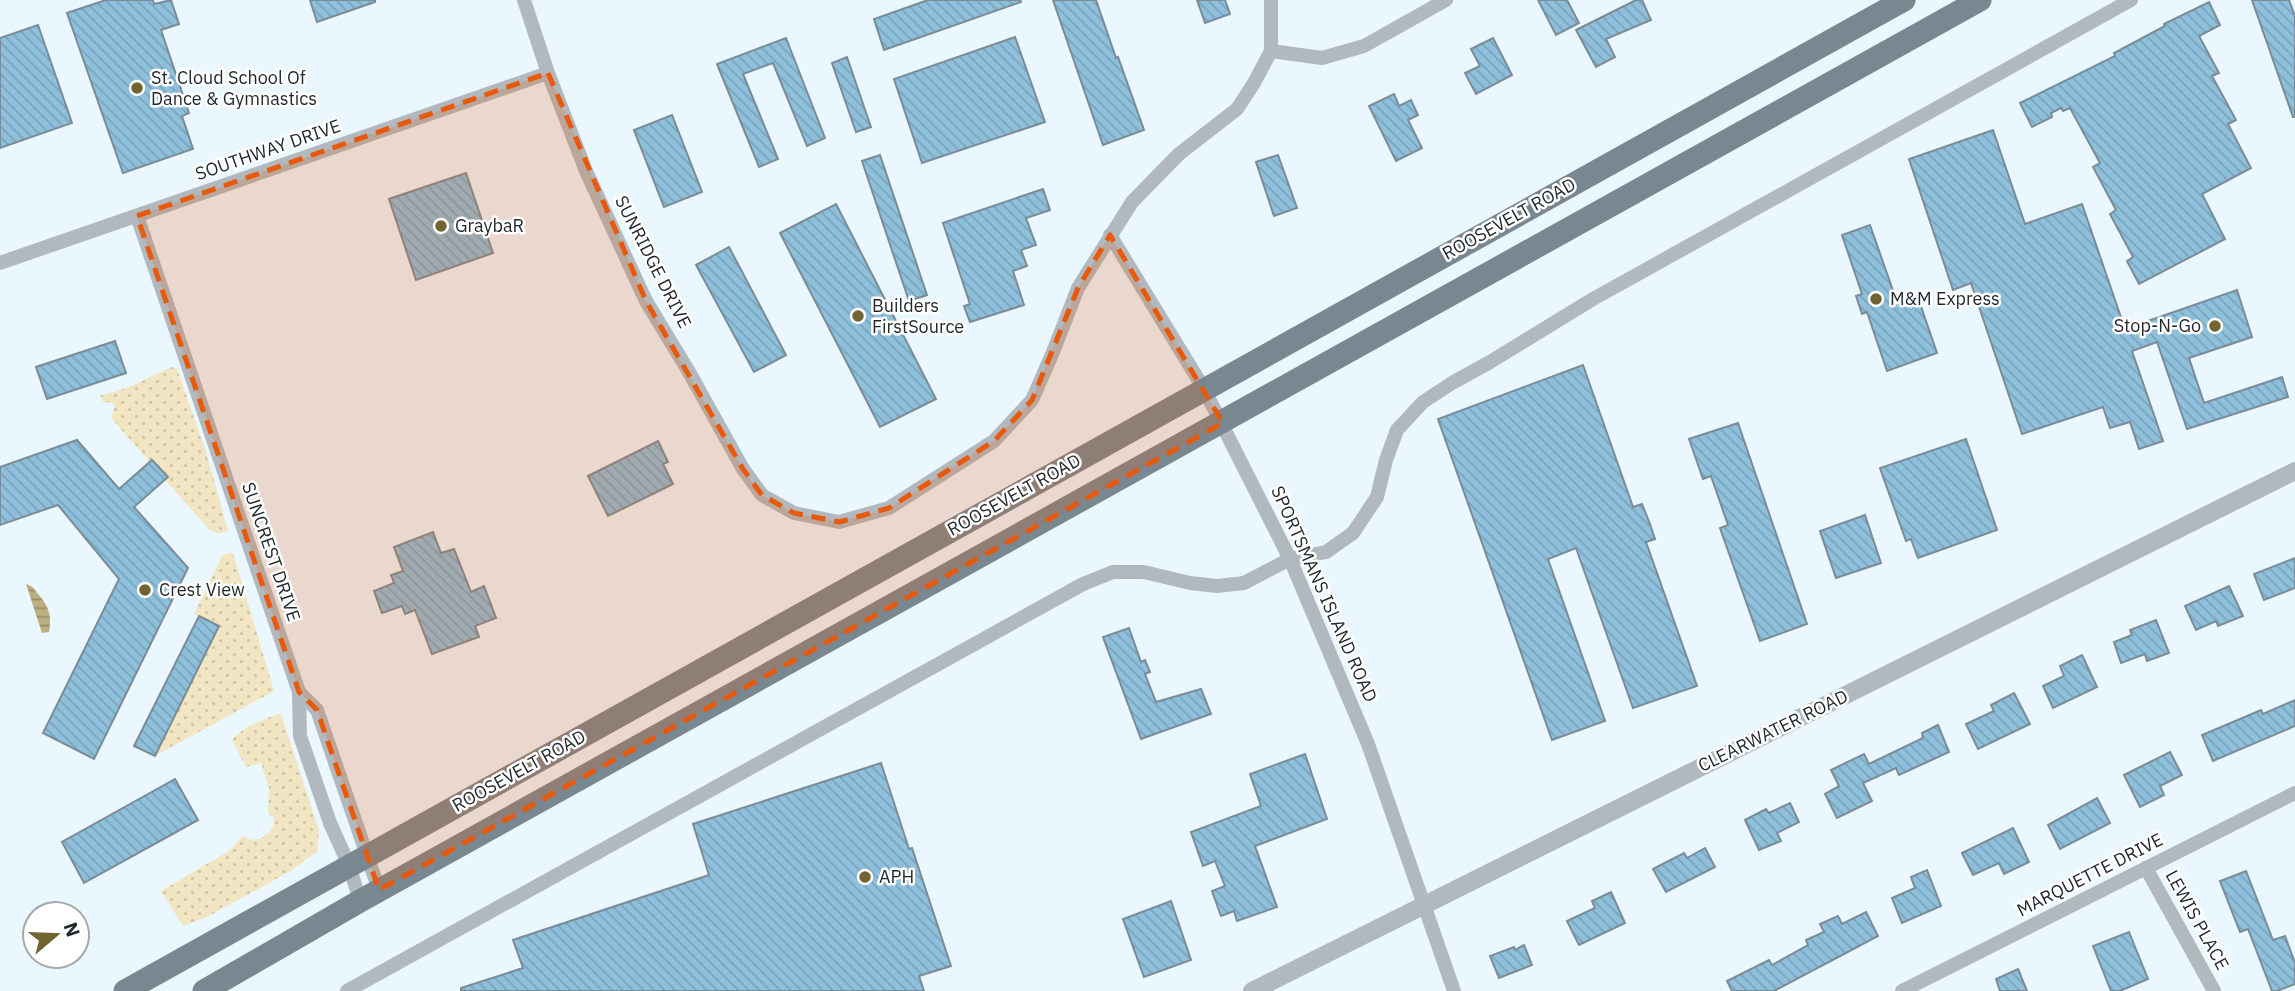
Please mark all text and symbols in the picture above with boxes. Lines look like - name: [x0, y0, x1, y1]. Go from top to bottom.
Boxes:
- place label: St. Cloud School Of Dance & Gymnastics: [151, 66, 317, 110]
- marker: St. Cloud School Of Dance & Gymnastics: [129, 80, 145, 96]
- street label: SOUTHWAY DRIVE: [192, 114, 343, 185]
- street label: ROOSEVELT ROAD: [1438, 172, 1579, 265]
- street label: SUNRIDGE DRIVE: [610, 192, 697, 332]
- place label: GraybaR: [455, 214, 524, 237]
- marker: GraybaR: [433, 218, 449, 234]
- place label: M&M Express: [1890, 287, 2000, 310]
- marker: M&M Express: [1868, 291, 1884, 307]
- place label: Builders FirstSource: [872, 294, 964, 338]
- marker: Builders FirstSource: [850, 308, 866, 324]
- place label: Stop-N-Go: [2114, 314, 2201, 337]
- marker: Stop-N-Go: [2207, 318, 2223, 334]
- street label: ROOSEVELT ROAD: [943, 448, 1084, 541]
- street label: SUNCREST DRIVE: [237, 479, 306, 624]
- street label: SPORTSMANS ISLAND ROAD: [1266, 482, 1383, 706]
- place label: Crest View: [159, 578, 245, 601]
- marker: Crest View: [137, 582, 153, 598]
- street label: CLEARWATER ROAD: [1694, 684, 1851, 777]
- street label: ROOSEVELT ROAD: [448, 724, 589, 817]
- street label: MARQUETTE DRIVE: [2013, 828, 2167, 921]
- place label: APH: [879, 865, 914, 888]
- street label: LEWIS PLACE: [2161, 866, 2234, 974]
- marker: APH: [857, 869, 873, 885]
- north arrow: [21, 900, 91, 970]
- text: N: [58, 919, 86, 940]

